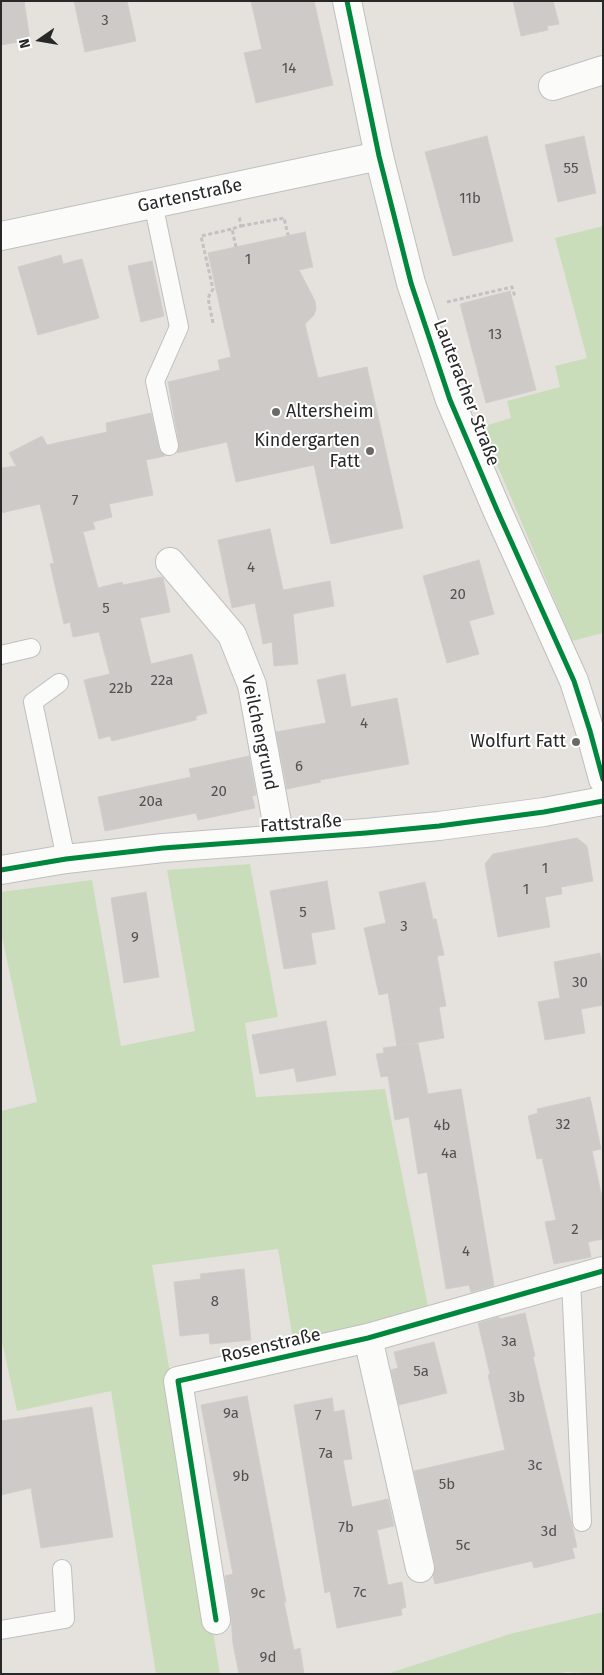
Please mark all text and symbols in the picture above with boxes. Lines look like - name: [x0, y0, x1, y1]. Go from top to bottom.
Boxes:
- house number: 3: [101, 12, 109, 30]
- north arrow: [15, 15, 65, 65]
- text: N: [16, 37, 34, 50]
- house number: 14: [282, 60, 296, 78]
- house number: 55: [564, 160, 578, 178]
- street label: Gartenstraße: [136, 174, 244, 218]
- house number: 11b: [459, 190, 481, 208]
- house number: 1: [245, 251, 251, 269]
- street label: Lauteracher Straße: [428, 317, 504, 469]
- house number: 13: [488, 326, 502, 344]
- place label: Altersheim: [286, 401, 374, 423]
- marker: Altersheim: [270, 406, 282, 418]
- place label: Kindergarten Fatt: [254, 430, 360, 472]
- marker: Kindergarten Fatt: [364, 445, 376, 457]
- house number: 7: [72, 492, 78, 510]
- house number: 4: [247, 559, 255, 577]
- house number: 20: [450, 586, 466, 604]
- house number: 5: [102, 600, 110, 618]
- house number: 22a: [151, 672, 173, 690]
- street label: Veilchengrund: [236, 673, 282, 793]
- house number: 22b: [109, 680, 133, 698]
- house number: 4: [360, 715, 368, 733]
- place label: Wolfurt Fatt: [470, 731, 566, 753]
- marker: Wolfurt Fatt: [570, 736, 582, 748]
- house number: 6: [295, 758, 303, 776]
- house number: 20: [211, 783, 227, 801]
- house number: 20a: [139, 793, 163, 811]
- street label: Fattstraße: [259, 810, 343, 838]
- house number: 1: [542, 860, 548, 878]
- house number: 1: [523, 881, 529, 899]
- house number: 5: [299, 904, 307, 922]
- house number: 3: [400, 918, 408, 936]
- house number: 9: [131, 929, 139, 947]
- house number: 30: [572, 974, 588, 992]
- house number: 32: [556, 1116, 570, 1134]
- house number: 4b: [434, 1117, 450, 1135]
- house number: 4a: [441, 1145, 457, 1163]
- house number: 2: [571, 1221, 579, 1239]
- house number: 4: [462, 1243, 470, 1261]
- house number: 8: [211, 1293, 219, 1311]
- street label: Rosenstraße: [219, 1324, 323, 1368]
- house number: 3a: [501, 1333, 517, 1351]
- house number: 5a: [413, 1363, 429, 1381]
- house number: 3b: [509, 1389, 525, 1407]
- house number: 9a: [223, 1405, 239, 1423]
- house number: 7: [315, 1407, 321, 1425]
- house number: 7a: [319, 1445, 333, 1463]
- house number: 3c: [528, 1457, 542, 1475]
- house number: 9b: [233, 1468, 249, 1486]
- house number: 5b: [439, 1476, 455, 1494]
- house number: 7b: [338, 1519, 354, 1537]
- house number: 3d: [541, 1523, 557, 1541]
- house number: 5c: [456, 1537, 470, 1555]
- house number: 7c: [353, 1584, 367, 1602]
- house number: 9c: [250, 1585, 266, 1603]
- house number: 9d: [260, 1649, 276, 1667]

